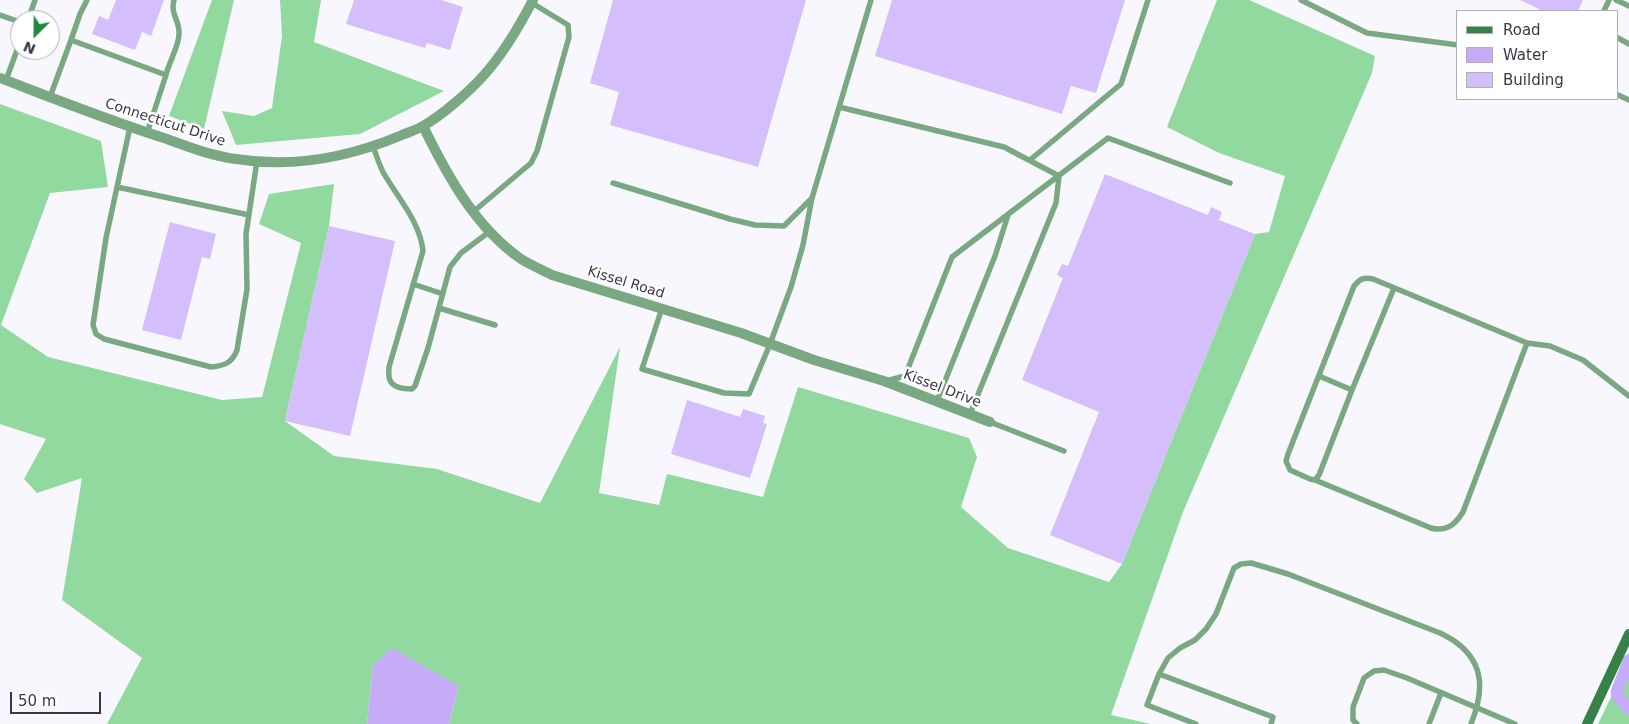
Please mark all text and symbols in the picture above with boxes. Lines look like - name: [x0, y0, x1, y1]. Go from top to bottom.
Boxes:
- north arrow: [10, 10, 60, 60]
- legend: [1456, 10, 1619, 100]
- text: Road: [1503, 21, 1541, 39]
- text: N: [21, 38, 38, 58]
- text: Water: [1503, 46, 1547, 64]
- text: Building: [1503, 71, 1564, 89]
- street label: Connecticut Drive: [103, 96, 227, 150]
- street label: Kissel Road: [585, 263, 667, 303]
- street label: Kissel Drive: [901, 366, 983, 412]
- scale bar: [12, 682, 104, 714]
- text: 50 m: [18, 692, 56, 710]

